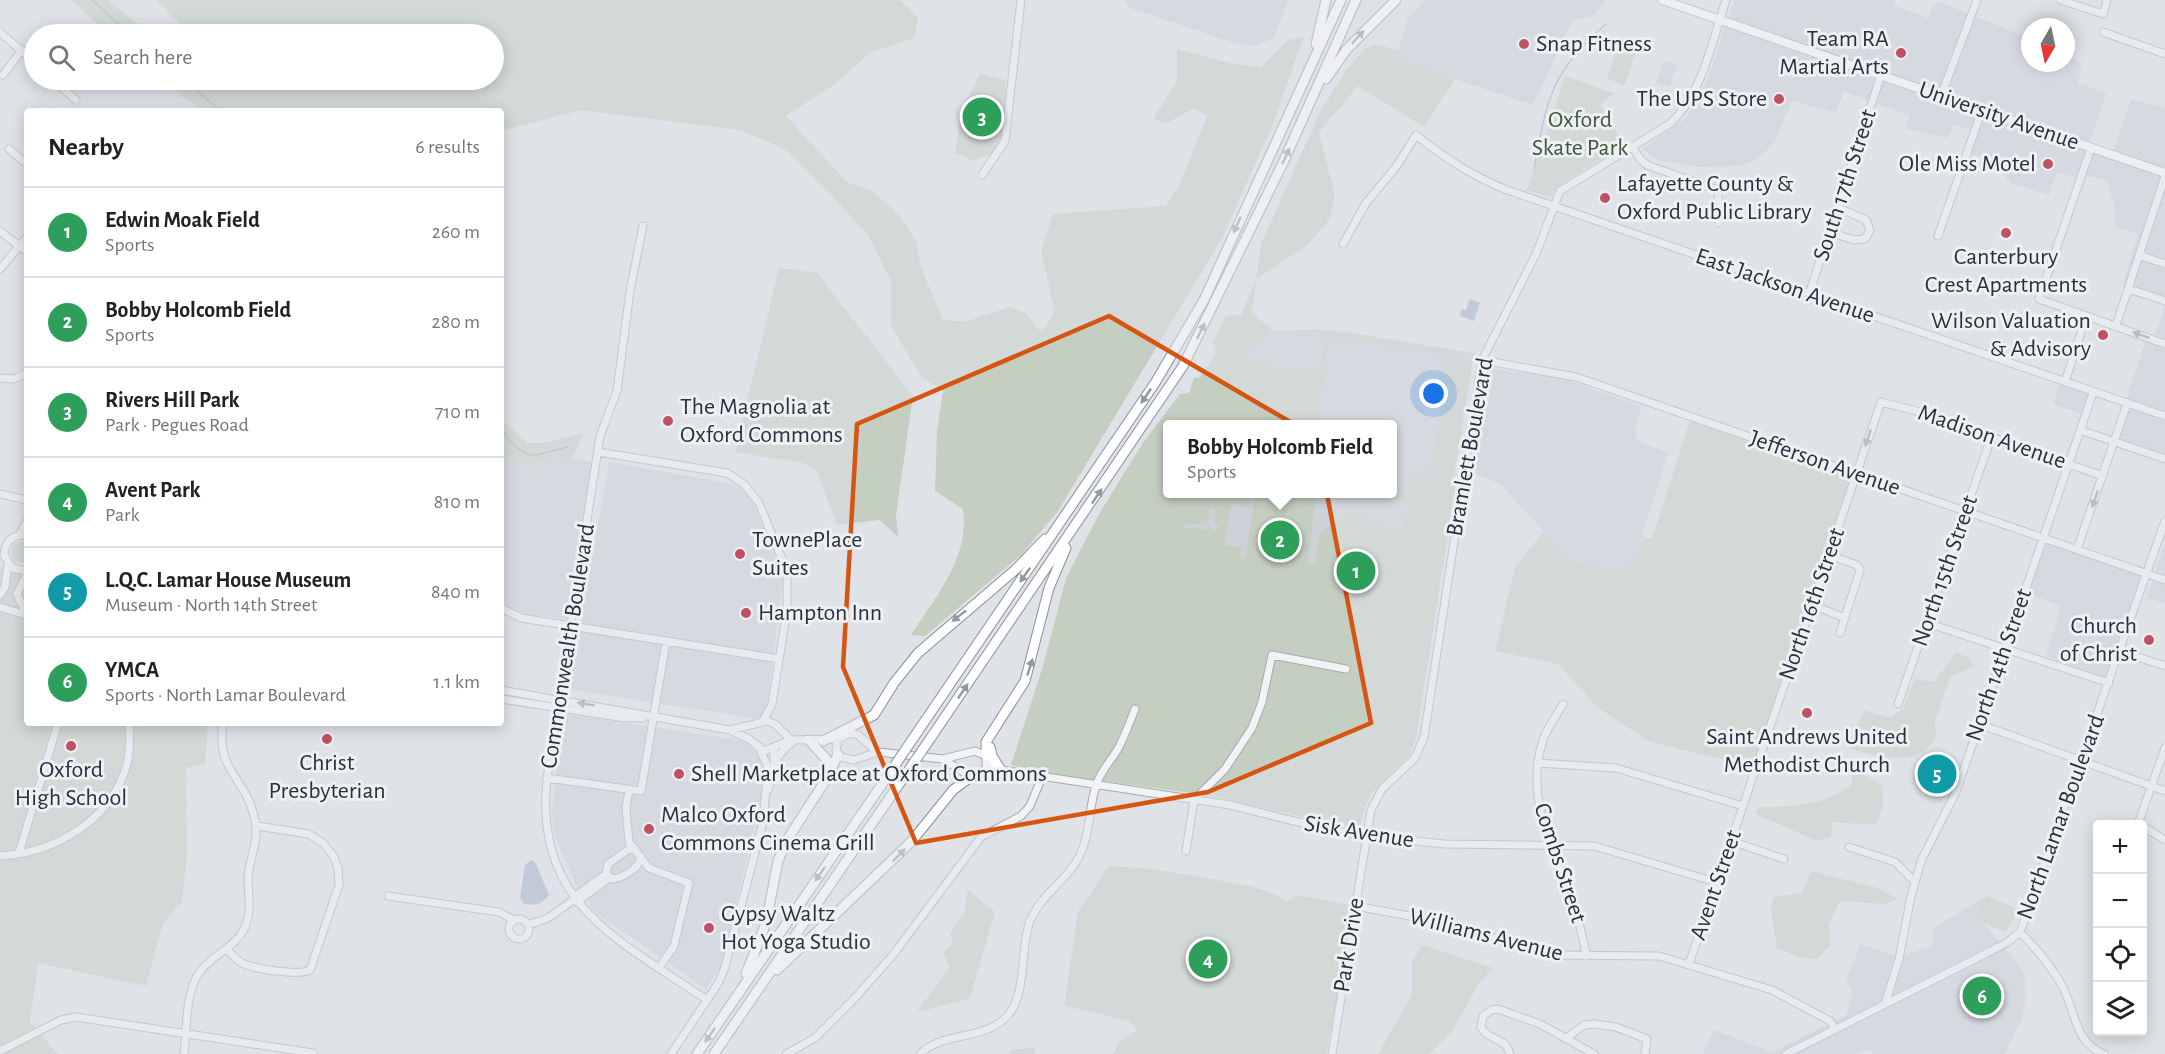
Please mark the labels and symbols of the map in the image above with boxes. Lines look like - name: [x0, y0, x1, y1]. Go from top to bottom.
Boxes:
- north arrow: [2021, 18, 2075, 72]
- place label: Team RA Martial Arts: [1779, 27, 1889, 79]
- one-way arrow: [1351, 30, 1364, 45]
- place label: Snap Fitness: [1536, 32, 1652, 56]
- marker: Snap Fitness: [1517, 37, 1531, 51]
- marker: Team RA Martial Arts: [1894, 46, 1908, 60]
- street label: University Avenue: [1916, 77, 2082, 155]
- place label: The UPS Store: [1636, 87, 1767, 111]
- marker: The UPS Store: [1772, 92, 1786, 106]
- pin: 3: [962, 94, 1002, 140]
- street label: South 17th Street: [1809, 106, 1881, 264]
- park label: Oxford Skate Park: [1532, 108, 1628, 160]
- one-way arrow: [1282, 147, 1291, 164]
- place label: Ole Miss Motel: [1899, 152, 2036, 176]
- marker: Ole Miss Motel: [2041, 157, 2055, 171]
- place label: Lafayette County & Oxford Public Library: [1617, 172, 1811, 224]
- marker: Lafayette County & Oxford Public Library: [1598, 191, 1612, 205]
- one-way arrow: [1233, 216, 1242, 233]
- marker: Canterbury Crest Apartments: [1999, 226, 2013, 240]
- street label: East Jackson Avenue: [1692, 244, 1878, 328]
- place label: Canterbury Crest Apartments: [1925, 245, 2087, 297]
- place label: Wilson Valuation & Advisory: [1931, 309, 2091, 361]
- one-way arrow: [1197, 323, 1206, 340]
- marker: Wilson Valuation & Advisory: [2096, 328, 2110, 342]
- one-way arrow: [2131, 330, 2149, 339]
- street label: Bramlett Boulevard: [1442, 356, 1498, 538]
- your location: [1419, 379, 1448, 408]
- one-way arrow: [1140, 388, 1152, 404]
- place label: The Magnolia at Oxford Commons: [680, 395, 843, 447]
- street label: Madison Avenue: [1915, 400, 2069, 474]
- marker: The Magnolia at Oxford Commons: [661, 414, 675, 428]
- street label: Jefferson Avenue: [1747, 426, 1903, 500]
- one-way arrow: [1863, 429, 1872, 447]
- one-way arrow: [1091, 488, 1103, 504]
- one-way arrow: [2089, 490, 2099, 508]
- street label: North 15th Street: [1908, 492, 1982, 650]
- pin: 2: [1260, 518, 1300, 562]
- street label: Commonwealth Boulevard: [537, 522, 599, 770]
- street label: North 16th Street: [1775, 524, 1849, 683]
- place label: TownePlace Suites: [752, 528, 862, 580]
- marker: TownePlace Suites: [733, 547, 747, 561]
- pin: 1: [1336, 548, 1376, 594]
- one-way arrow: [1019, 567, 1031, 583]
- street label: North 14th Street: [1962, 585, 2036, 744]
- place label: Hampton Inn: [758, 601, 882, 625]
- marker: Hampton Inn: [739, 606, 753, 620]
- one-way arrow: [951, 610, 966, 622]
- place label: Church of Christ: [2060, 614, 2137, 666]
- marker: Church of Christ: [2142, 633, 2156, 647]
- one-way arrow: [1025, 658, 1035, 676]
- one-way arrow: [957, 684, 969, 700]
- one-way arrow: [577, 699, 596, 708]
- marker: Saint Andrews United Methodist Church: [1800, 706, 1814, 720]
- street label: North Lamar Boulevard: [2013, 711, 2109, 923]
- place label: Saint Andrews United Methodist Church: [1706, 725, 1908, 777]
- marker: Christ Presbyterian: [320, 732, 334, 746]
- marker: Oxford High School: [64, 739, 78, 753]
- place label: Christ Presbyterian: [268, 751, 386, 803]
- pin: 5: [1918, 752, 1956, 796]
- place label: Oxford High School: [15, 758, 127, 810]
- place label: Shell Marketplace at Oxford Commons: [691, 762, 1047, 786]
- marker: Shell Marketplace at Oxford Commons: [672, 767, 686, 781]
- street label: Combs Street: [1529, 800, 1591, 926]
- place label: Malco Oxford Commons Cinema Grill: [661, 803, 875, 855]
- street label: Sisk Avenue: [1302, 811, 1416, 853]
- marker: Malco Oxford Commons Cinema Grill: [642, 822, 656, 836]
- street label: Avent Street: [1686, 827, 1746, 943]
- one-way arrow: [891, 848, 905, 862]
- one-way arrow: [814, 866, 826, 882]
- street label: Park Drive: [1330, 896, 1368, 994]
- place label: Gypsy Waltz Hot Yoga Studio: [721, 902, 871, 954]
- street label: Williams Avenue: [1407, 904, 1565, 966]
- marker: Gypsy Waltz Hot Yoga Studio: [702, 921, 716, 935]
- pin: 4: [1188, 936, 1228, 982]
- pin: 6: [1962, 974, 2002, 1018]
- one-way arrow: [705, 1027, 716, 1043]

